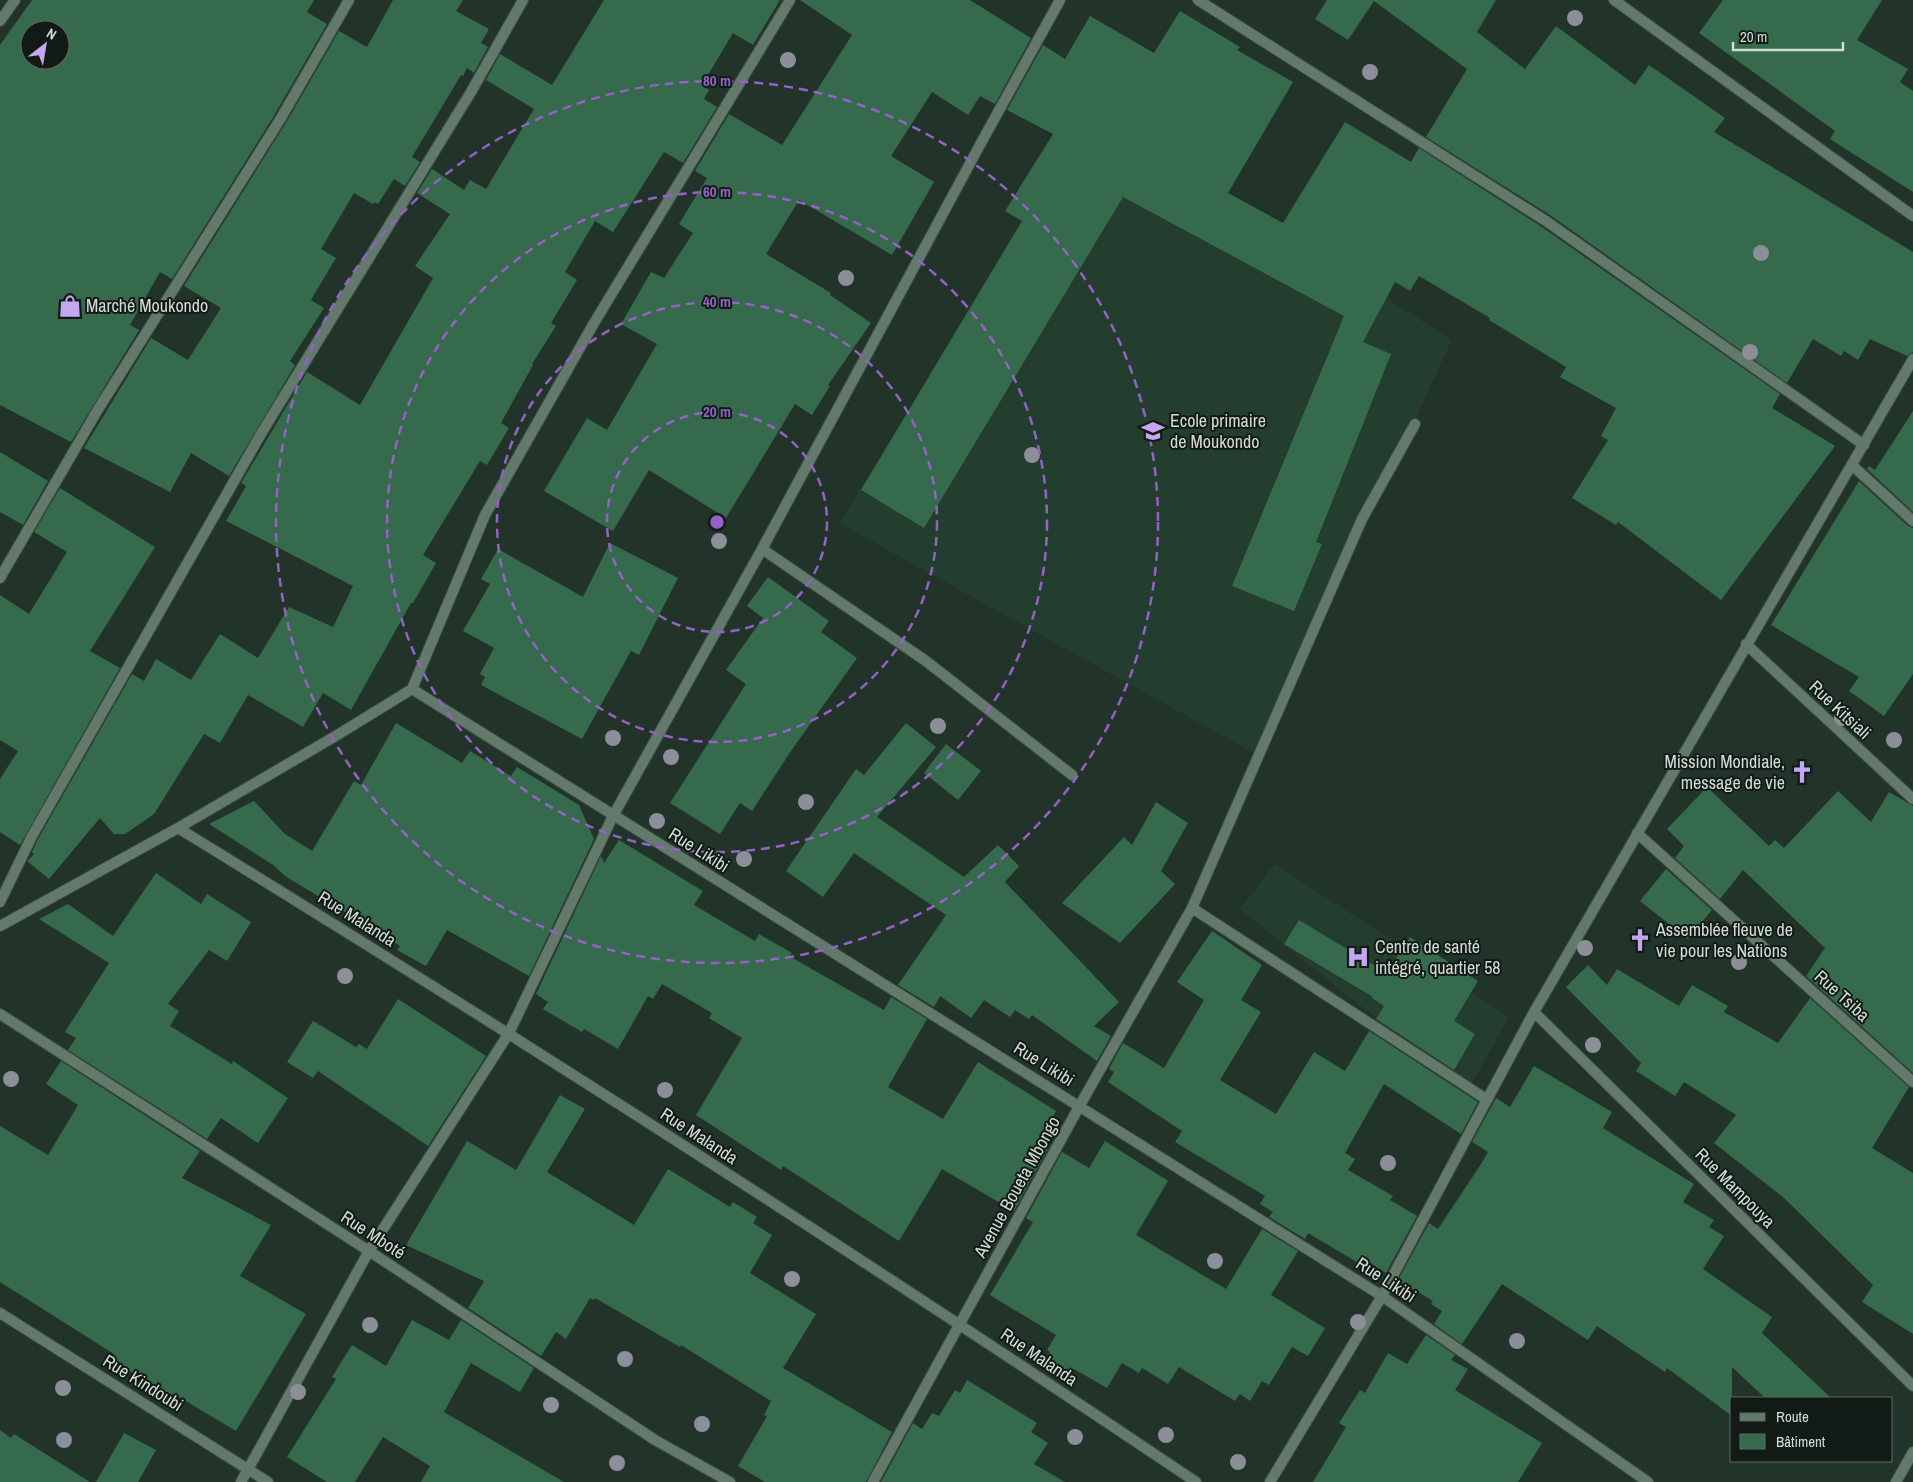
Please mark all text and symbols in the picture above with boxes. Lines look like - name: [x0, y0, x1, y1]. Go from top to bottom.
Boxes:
- north arrow: [20, 20, 70, 70]
- scale bar: [1733, 20, 1843, 52]
- text: N: [44, 24, 60, 44]
- text: 20 m: [1740, 26, 1767, 47]
- text: 80 m: [703, 70, 731, 91]
- text: 60 m: [703, 181, 731, 202]
- text: 40 m: [703, 291, 731, 312]
- shop icon: Marché Moukondo: [57, 293, 83, 319]
- place label: Marché Moukondo: [86, 293, 208, 318]
- text: 20 m: [703, 401, 731, 422]
- place label: Ecole primaire de Moukondo: [1170, 408, 1266, 454]
- school or university icon: Ecole primaire de Moukondo: [1140, 418, 1166, 444]
- centre of rings: [708, 513, 726, 531]
- street label: Rue Kitsiali: [1804, 674, 1877, 745]
- place label: Mission Mondiale, message de vie: [1664, 749, 1785, 795]
- church icon: Mission Mondiale, message de vie: [1789, 759, 1815, 785]
- street label: Rue Likibi: [664, 821, 734, 878]
- street label: Rue Malanda: [313, 885, 401, 952]
- place label: Assemblée fleuve de vie pour les Nations: [1655, 917, 1793, 963]
- church icon: Assemblée fleuve de vie pour les Nations: [1627, 927, 1653, 953]
- place label: Centre de santé intégré, quartier 58: [1375, 934, 1501, 980]
- hospital icon: Centre de santé intégré, quartier 58: [1345, 944, 1371, 970]
- street label: Rue Tsiba: [1809, 964, 1875, 1027]
- street label: Rue Likibi: [1009, 1035, 1079, 1092]
- street label: Rue Malanda: [656, 1101, 743, 1170]
- street label: Avenue Boueta Mbongo: [967, 1112, 1066, 1263]
- street label: Rue Mampouya: [1690, 1142, 1781, 1233]
- street label: Rue Mboté: [336, 1204, 410, 1265]
- street label: Rue Likibi: [1351, 1251, 1421, 1308]
- street label: Rue Malanda: [996, 1322, 1083, 1391]
- street label: Rue Kindoubi: [98, 1348, 188, 1417]
- legend: [1730, 1397, 1893, 1462]
- text: Route: [1776, 1406, 1809, 1427]
- text: Bâtiment: [1776, 1431, 1826, 1452]

